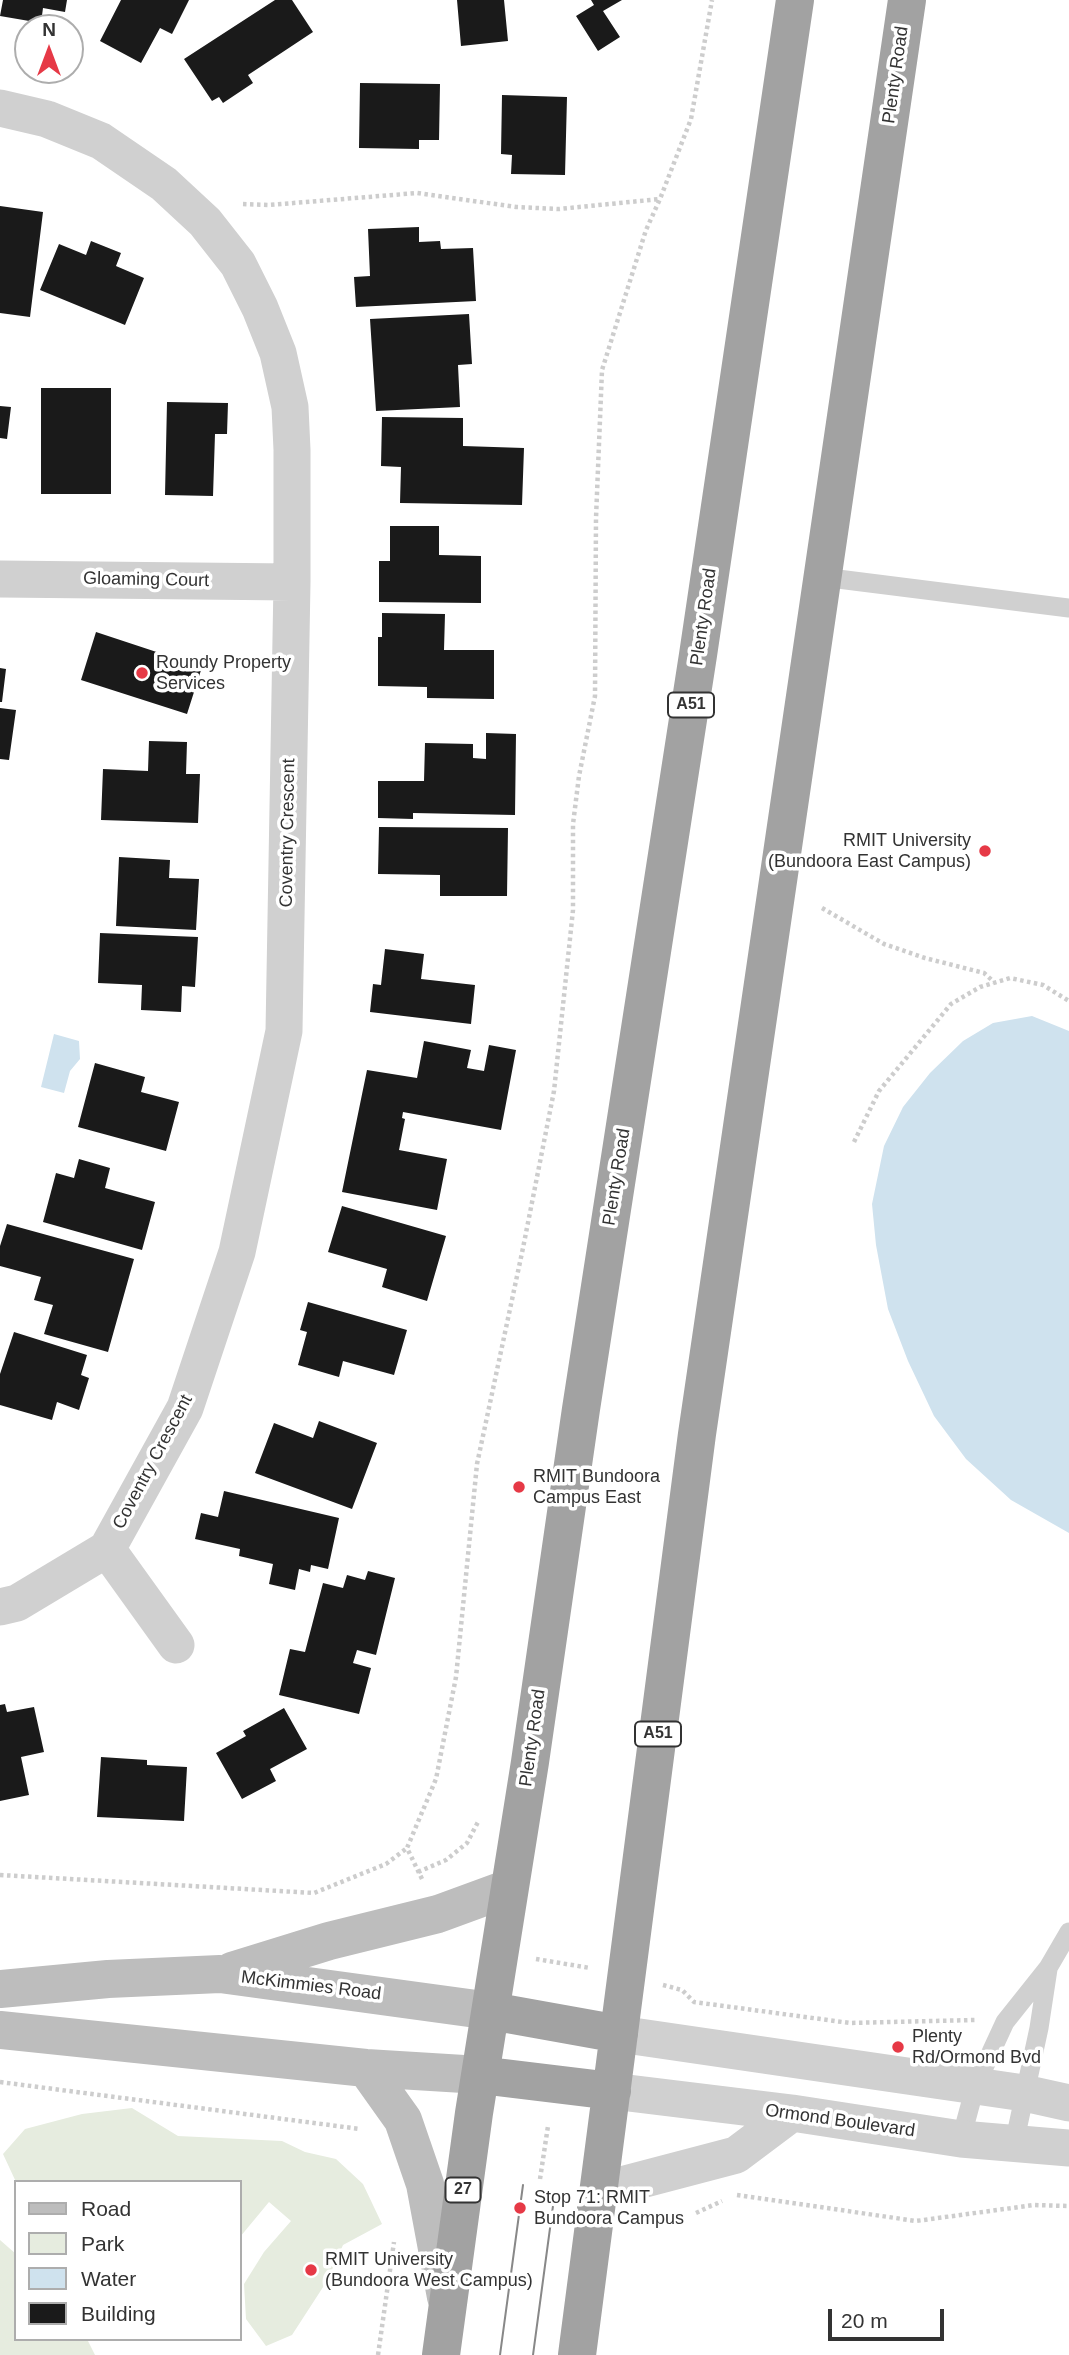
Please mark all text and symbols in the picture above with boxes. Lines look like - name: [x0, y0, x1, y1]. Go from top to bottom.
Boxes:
- north arrow: [14, 14, 84, 84]
- text: N: [42, 19, 56, 40]
- street label: Plenty Road: [878, 25, 914, 125]
- street label: Plenty Road: [686, 567, 722, 667]
- street label: Gloaming Court: [83, 568, 209, 592]
- place label: Roundy Property Services: [156, 652, 291, 694]
- marker: Roundy Property Services: [134, 665, 150, 681]
- road number: A51: [668, 692, 714, 718]
- street label: Coventry Crescent: [276, 758, 300, 908]
- place label: RMIT University (Bundoora East Campus): [768, 830, 971, 872]
- marker: RMIT University (Bundoora East Campus): [977, 843, 993, 859]
- street label: Plenty Road: [599, 1127, 635, 1227]
- street label: Coventry Crescent: [108, 1391, 198, 1533]
- place label: RMIT Bundoora Campus East: [533, 1466, 660, 1508]
- marker: RMIT Bundoora Campus East: [511, 1479, 527, 1495]
- street label: Plenty Road: [515, 1688, 551, 1788]
- road number: A51: [635, 1722, 681, 1746]
- street label: McKimmies Road: [240, 1967, 382, 2005]
- place label: Plenty Rd/Ormond Bvd: [912, 2026, 1041, 2068]
- marker: Plenty Rd/Ormond Bvd: [890, 2039, 906, 2055]
- street label: Ormond Boulevard: [764, 2100, 916, 2142]
- road number: 27: [446, 2178, 480, 2202]
- legend: [14, 2180, 242, 2341]
- place label: Stop 71: RMIT Bundoora Campus: [534, 2187, 684, 2230]
- text: Road: [81, 2197, 131, 2220]
- marker: Stop 71: RMIT Bundoora Campus: [512, 2200, 528, 2216]
- text: Park: [81, 2232, 124, 2255]
- place label: RMIT University (Bundoora West Campus): [325, 2249, 533, 2292]
- marker: RMIT University (Bundoora West Campus): [303, 2262, 319, 2278]
- text: Water: [81, 2267, 136, 2290]
- scale bar: [831, 2296, 946, 2340]
- text: Building: [81, 2302, 156, 2325]
- text: 20 m: [841, 2309, 888, 2332]

